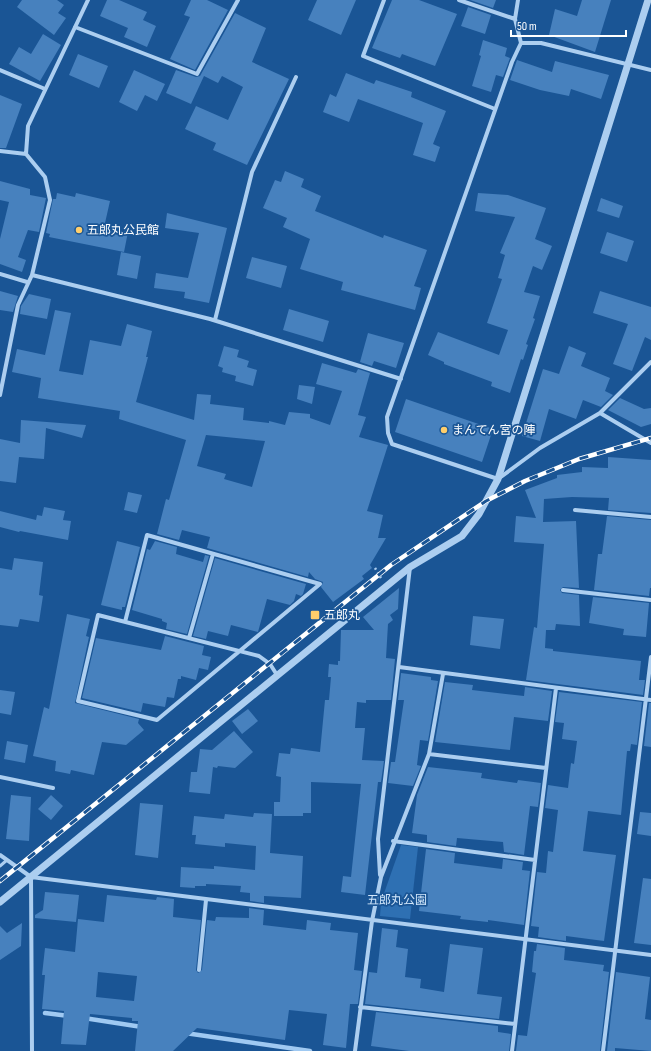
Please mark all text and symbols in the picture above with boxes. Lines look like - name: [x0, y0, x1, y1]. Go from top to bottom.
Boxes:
- scale bar: [511, 12, 626, 38]
- text: 50 m: [517, 19, 537, 34]
- place label: 五郎丸公民館: [87, 223, 159, 238]
- marker: 五郎丸公民館: [74, 225, 84, 235]
- place label: まんてん宮の陣: [452, 423, 535, 438]
- marker: まんてん宮の陣: [439, 425, 449, 435]
- place label: 五郎丸: [324, 608, 360, 623]
- marker: 五郎丸: [309, 609, 321, 621]
- park label: 五郎丸公園: [367, 893, 427, 908]

